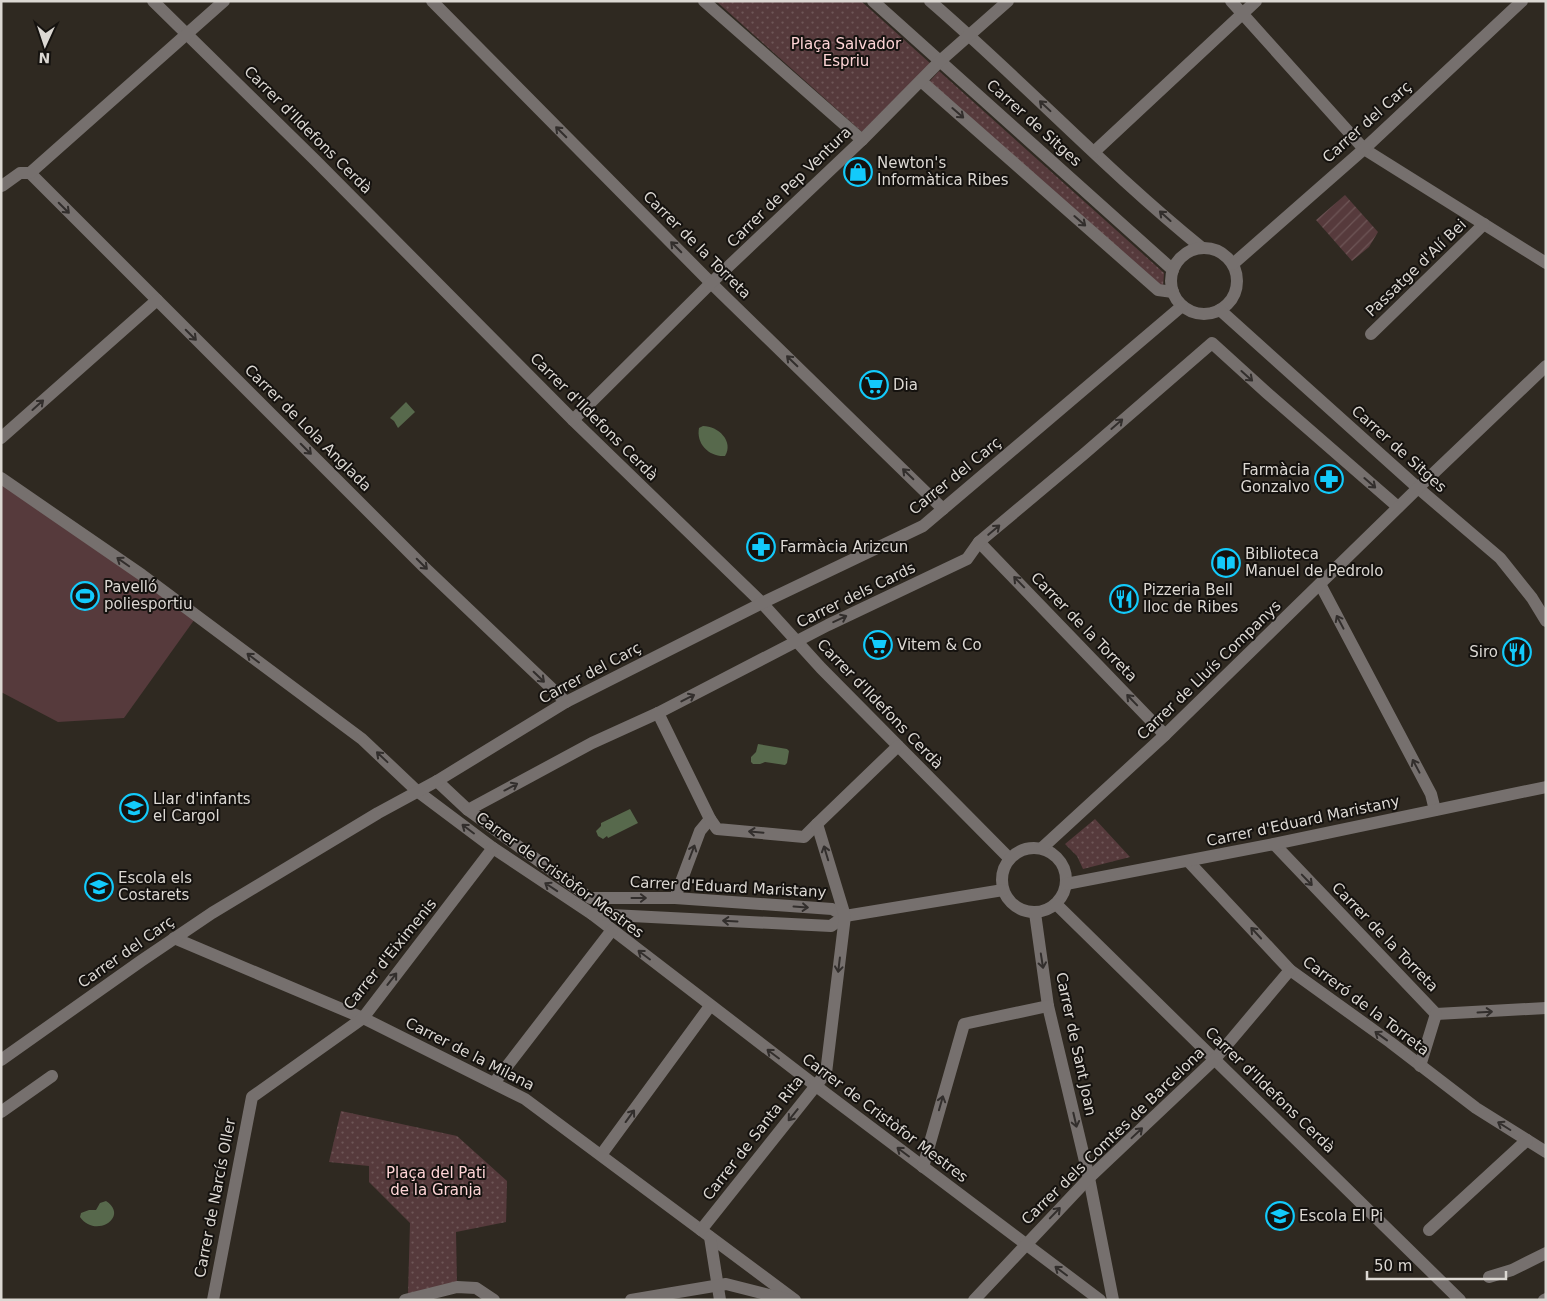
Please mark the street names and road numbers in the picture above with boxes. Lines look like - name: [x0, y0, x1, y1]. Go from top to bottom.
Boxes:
- street label: Carrer d'Ildefons Cerdà: [240, 62, 376, 198]
- street label: Carrer de Sitges: [983, 76, 1085, 170]
- street label: Carrer del Carç: [1319, 78, 1415, 166]
- street label: Carrer de Pep Ventura: [723, 123, 855, 251]
- street label: Carrer de la Torreta: [639, 187, 755, 303]
- street label: Passatge d'Alí Bei: [1362, 216, 1470, 320]
- street label: Carrer d'Ildefons Cerdà: [526, 349, 662, 485]
- street label: Carrer de Lola Anglada: [241, 361, 375, 495]
- street label: Carrer de Sitges: [1348, 402, 1450, 496]
- street label: Carrer del Carç: [905, 433, 1005, 519]
- street label: Carrer dels Cards: [794, 558, 919, 632]
- street label: Carrer de la Torreta: [1027, 569, 1141, 685]
- street label: Carrer de Lluís Companys: [1133, 596, 1285, 744]
- street label: Carrer d'Ildefons Cerdà: [813, 635, 947, 773]
- street label: Carrer del Carç: [536, 639, 644, 707]
- street label: Carrer d'Eduard Maristany: [1205, 792, 1401, 850]
- street label: Carrer de Cristòfor Mestres: [473, 808, 648, 942]
- street label: Carrer d'Eduard Maristany: [629, 873, 827, 901]
- street label: Carrer de la Torreta: [1328, 879, 1442, 995]
- street label: Carrer d'Eiximenis: [340, 895, 440, 1013]
- street label: Carrer del Carç: [75, 912, 177, 992]
- street label: Carreró de la Torreta: [1299, 953, 1433, 1059]
- street label: Carrer de Sant Joan: [1052, 971, 1100, 1117]
- street label: Carrer de la Milana: [402, 1014, 538, 1094]
- street label: Carrer d'Ildefons Cerdà: [1201, 1023, 1339, 1157]
- street label: Carrer dels Comtes de Barcelona: [1018, 1044, 1208, 1228]
- street label: Carrer de Cristòfor Mestres: [799, 1050, 972, 1186]
- street label: Carrer de Santa Rita: [699, 1072, 807, 1204]
- street label: Carrer de Narcís Oller: [191, 1116, 239, 1279]

